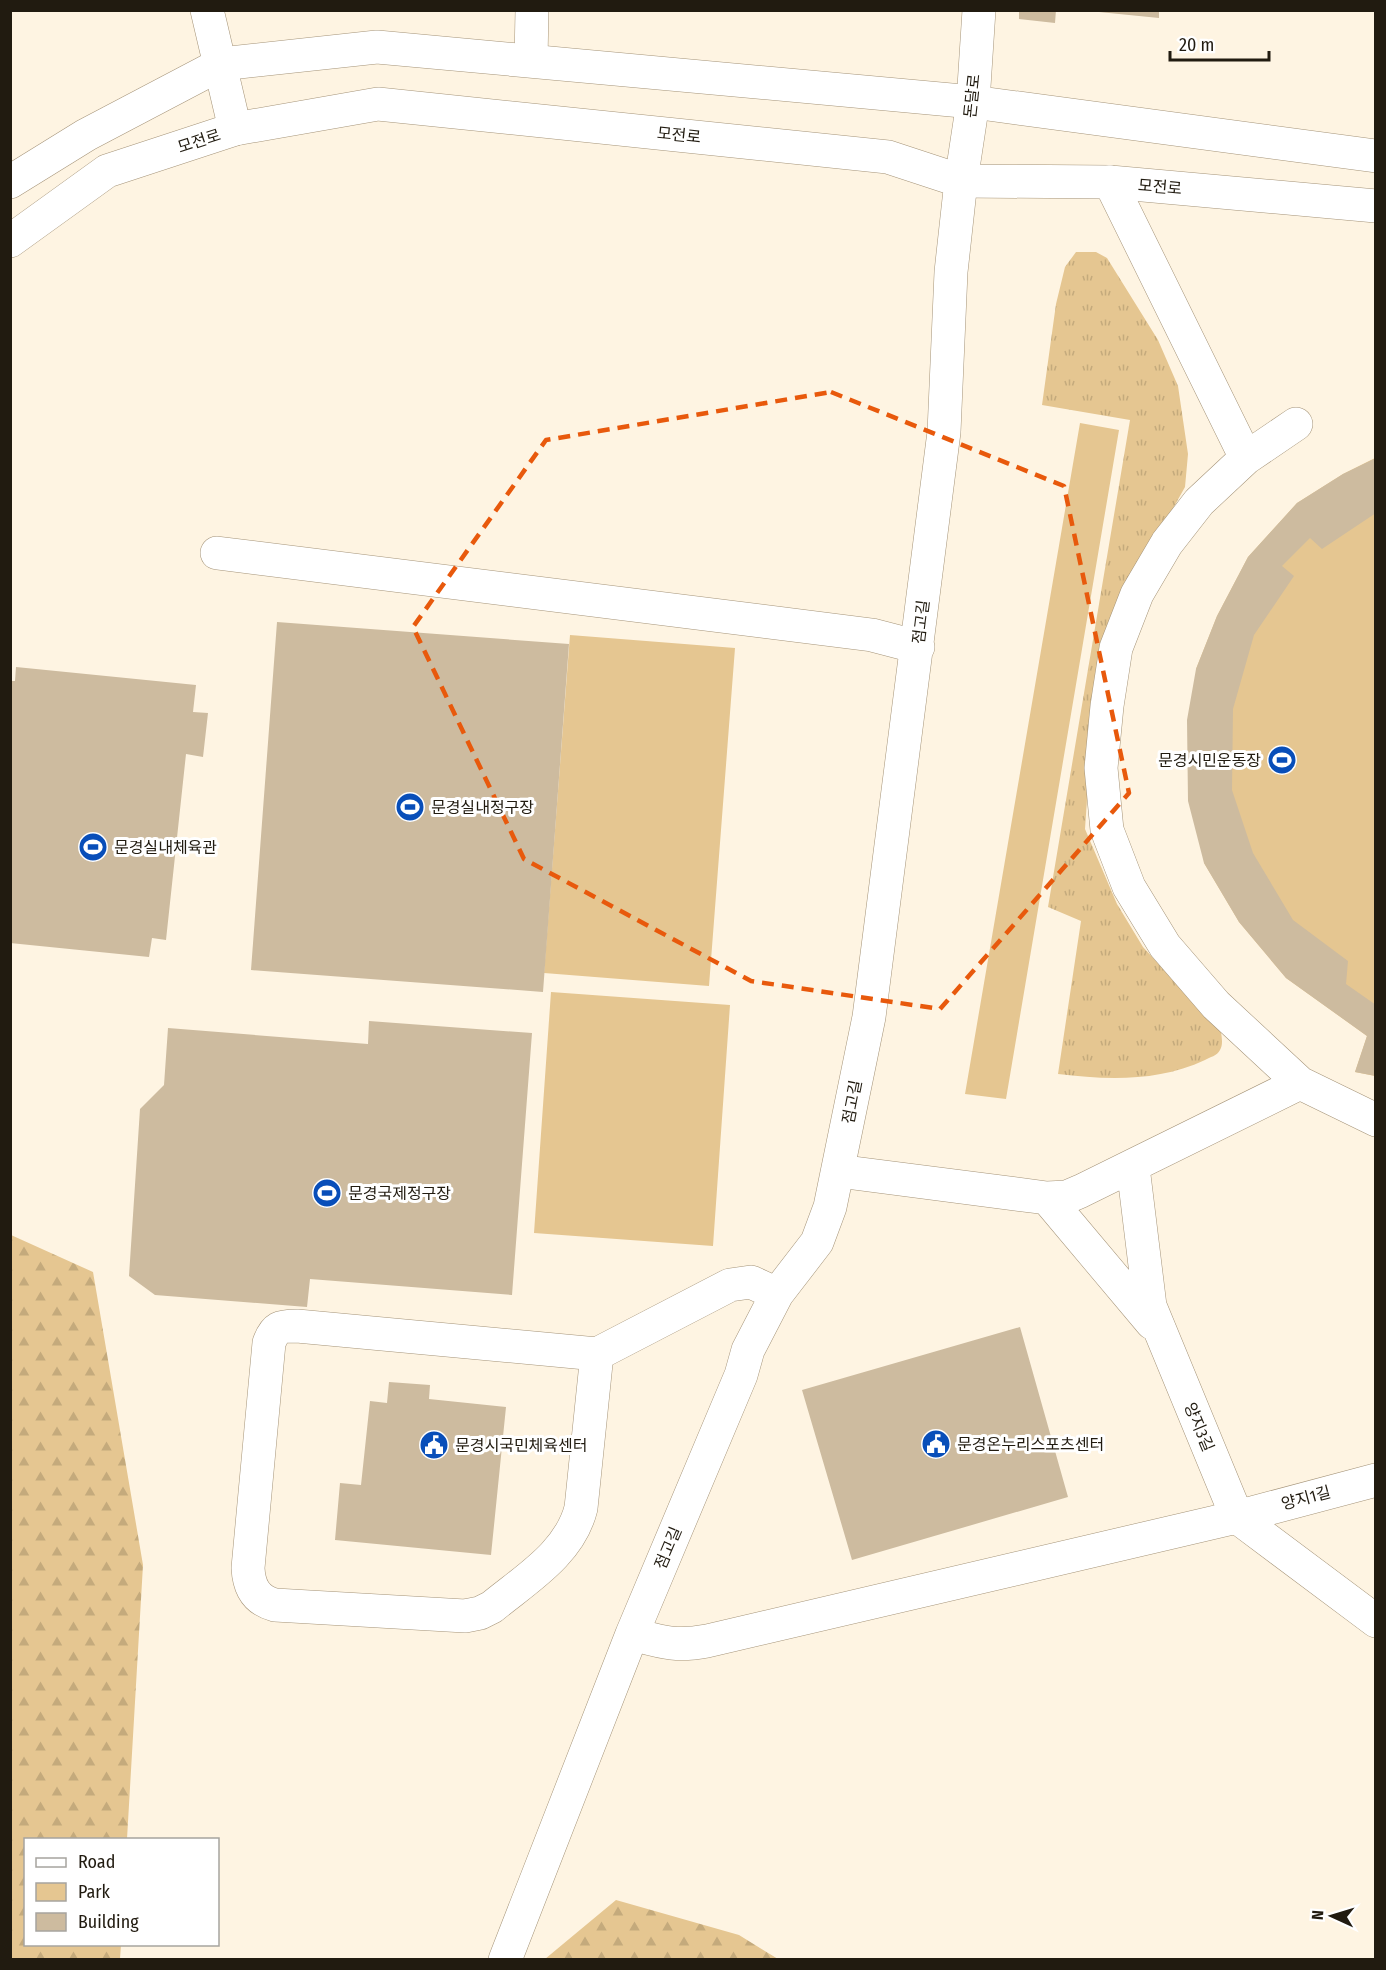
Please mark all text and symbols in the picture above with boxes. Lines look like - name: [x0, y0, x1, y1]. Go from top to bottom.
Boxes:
- scale bar: [1170, 24, 1269, 62]
- text: 20 m: [1179, 34, 1214, 56]
- street label: 돈달로: [960, 73, 984, 119]
- street label: 모전로: [656, 123, 702, 147]
- street label: 모전로: [175, 125, 223, 157]
- street label: 모전로: [1137, 176, 1183, 198]
- street label: 점고길: [909, 599, 933, 645]
- sports icon: 문경시민운동장: [1266, 744, 1298, 776]
- place label: 문경시민운동장: [1158, 751, 1261, 770]
- sports icon: 문경실내정구장: [394, 791, 426, 823]
- place label: 문경실내정구장: [431, 798, 534, 817]
- sports icon: 문경실내체육관: [77, 831, 109, 863]
- place label: 문경실내체육관: [114, 838, 217, 857]
- street label: 점고길: [838, 1079, 866, 1125]
- sports icon: 문경국제정구장: [311, 1177, 343, 1209]
- place label: 문경국제정구장: [348, 1184, 451, 1203]
- street label: 양지3길: [1180, 1400, 1218, 1454]
- public building icon: 문경온누리스포츠센터: [920, 1428, 952, 1460]
- public building icon: 문경시국민체육센터: [418, 1429, 450, 1461]
- place label: 문경온누리스포츠센터: [957, 1435, 1104, 1454]
- place label: 문경시국민체육센터: [455, 1436, 587, 1455]
- street label: 양지1길: [1279, 1482, 1333, 1514]
- street label: 점고길: [651, 1524, 685, 1572]
- legend: [24, 1838, 219, 1946]
- text: Road: [78, 1851, 115, 1873]
- text: Park: [78, 1881, 111, 1903]
- north arrow: [1302, 1886, 1362, 1946]
- text: N: [1308, 1910, 1327, 1920]
- text: Building: [78, 1911, 139, 1933]

